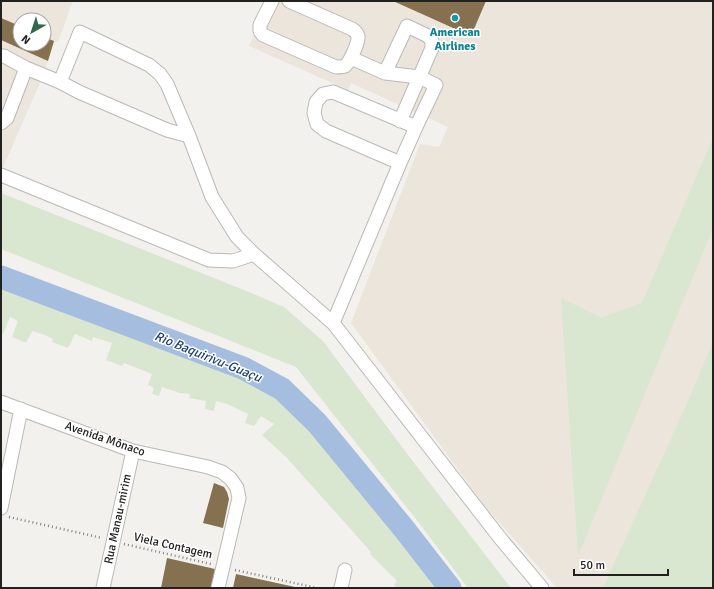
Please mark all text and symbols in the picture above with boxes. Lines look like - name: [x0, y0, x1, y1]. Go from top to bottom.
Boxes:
- north arrow: [12, 12, 52, 52]
- marker: American Airlines: [450, 13, 460, 23]
- place label: American Airlines: [430, 25, 481, 54]
- text: N: [19, 32, 33, 47]
- water label: Rio Baquirivu-Guaçu: [152, 328, 265, 386]
- street label: Avenida Mônaco: [63, 418, 147, 460]
- street label: Rua Manau-mirim: [101, 473, 135, 565]
- street label: Viela Contagem: [132, 530, 214, 562]
- scale bar: [574, 551, 668, 577]
- text: 50 m: [580, 558, 605, 573]

